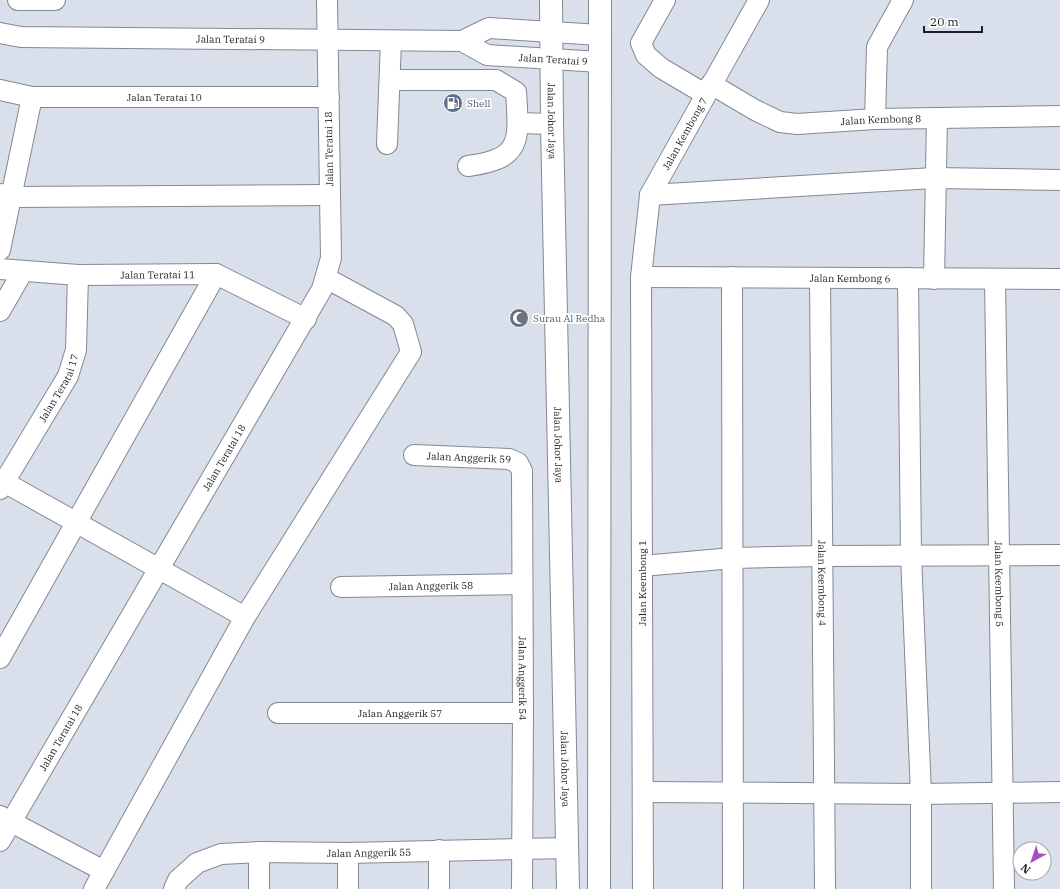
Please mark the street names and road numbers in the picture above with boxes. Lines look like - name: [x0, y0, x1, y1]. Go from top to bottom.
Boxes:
- street label: Jalan Teratai 9: [196, 32, 265, 46]
- street label: Jalan Teratai 9: [518, 50, 588, 68]
- street label: Jalan Johor Jaya: [545, 83, 559, 160]
- street label: Jalan Teratai 10: [127, 91, 202, 104]
- street label: Jalan Kembong 7: [659, 95, 710, 172]
- street label: Jalan Teratai 18: [322, 111, 336, 187]
- street label: Jalan Kembong 8: [840, 112, 921, 128]
- street label: Jalan Teratai 11: [120, 268, 195, 281]
- street label: Jalan Kembong 6: [810, 271, 890, 285]
- street label: Jalan Teratai 17: [35, 353, 81, 424]
- street label: Jalan Johor Jaya: [551, 407, 566, 484]
- street label: Jalan Teratai 18: [199, 422, 248, 493]
- street label: Jalan Anggerik 59: [426, 449, 511, 466]
- street label: Jalan Keembong 1: [636, 540, 649, 626]
- street label: Jalan Keembong 4: [816, 540, 829, 626]
- street label: Jalan Keembong 5: [992, 541, 1007, 627]
- street label: Jalan Anggerik 58: [389, 578, 473, 593]
- street label: Jalan Anggerik 54: [516, 636, 530, 720]
- street label: Jalan Teratai 18: [36, 702, 85, 773]
- street label: Jalan Anggerik 57: [358, 707, 442, 720]
- street label: Jalan Johor Jaya: [558, 730, 573, 808]
- street label: Jalan Anggerik 55: [327, 845, 411, 860]

